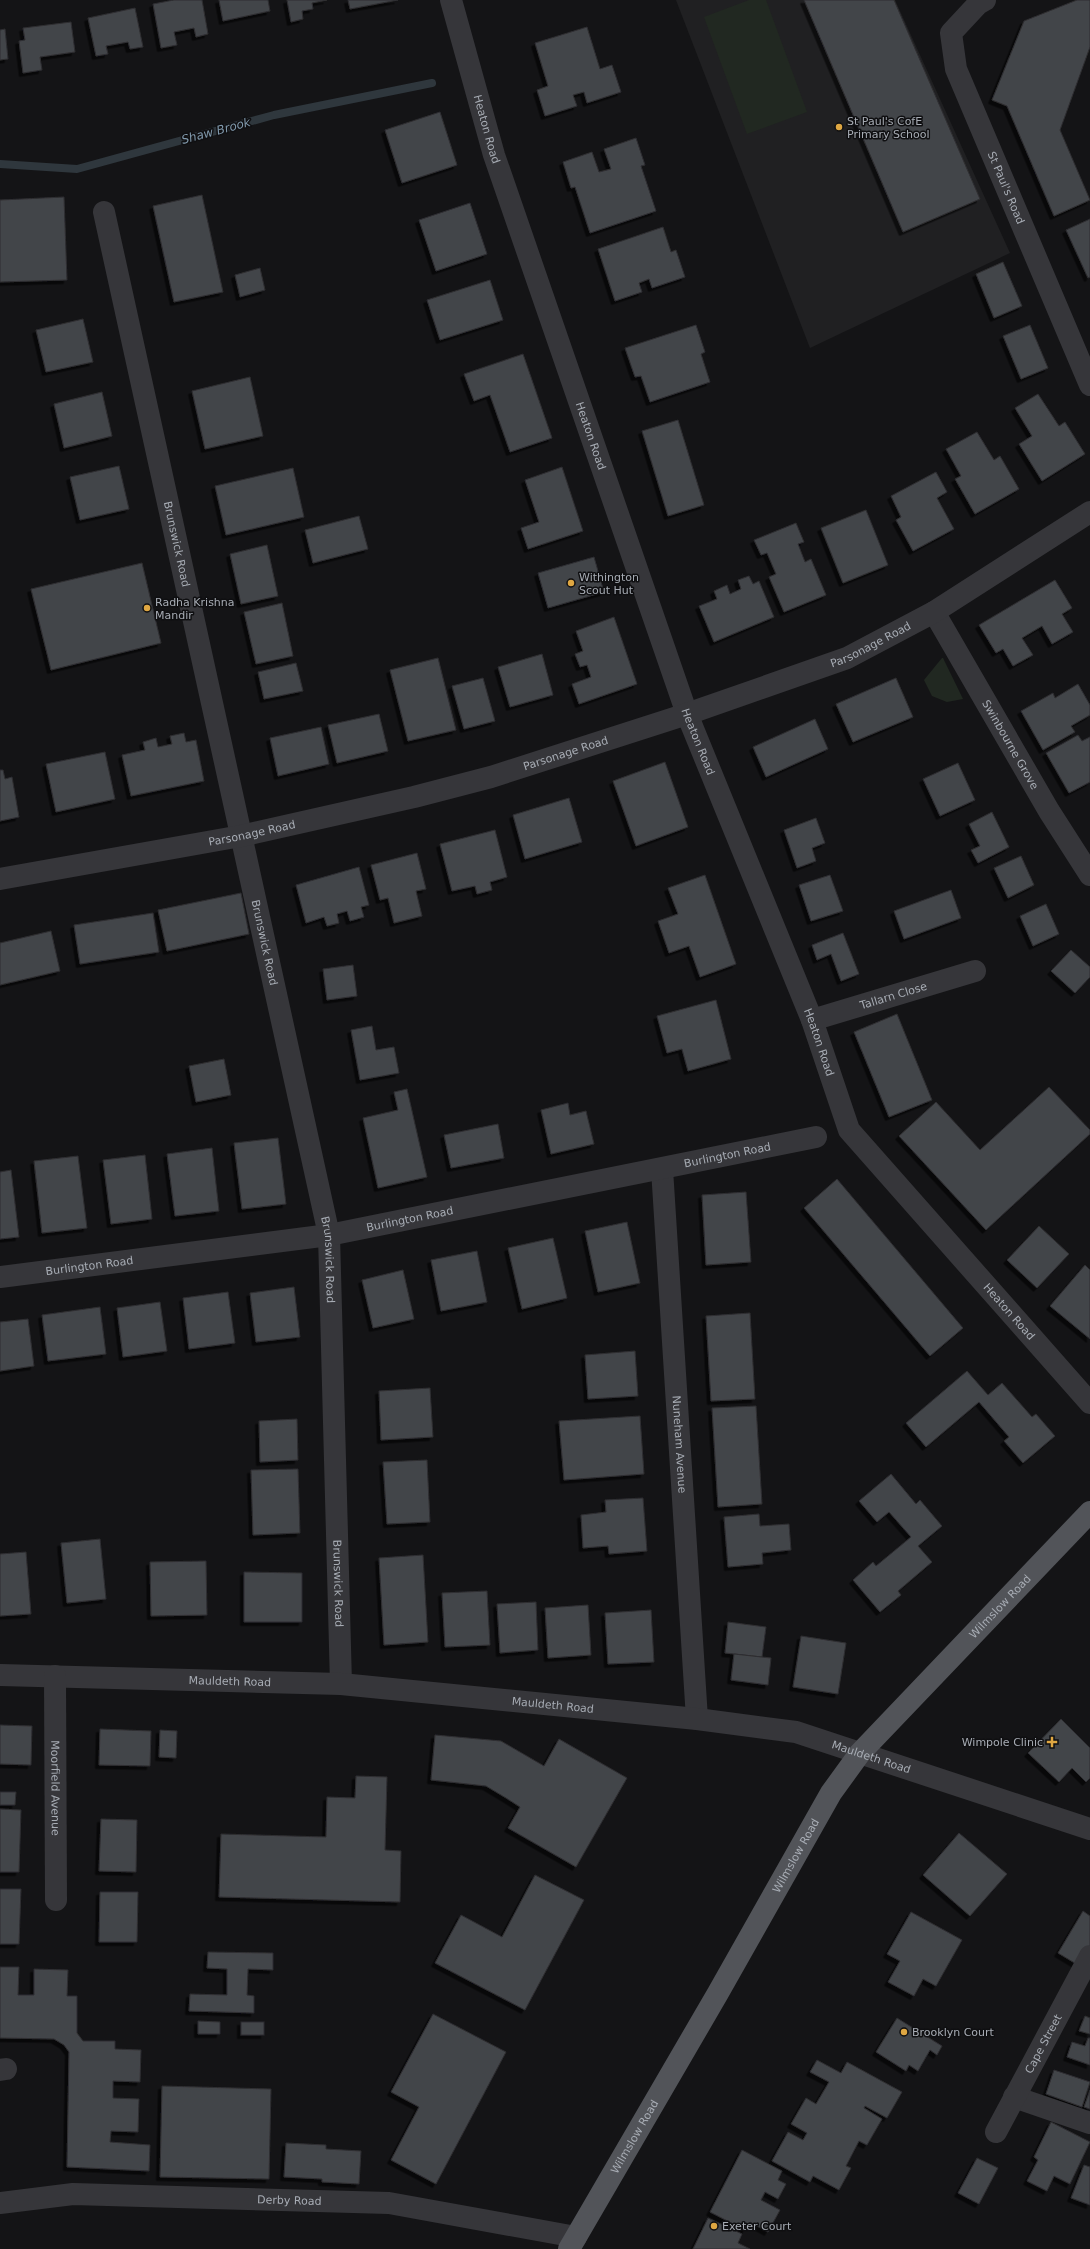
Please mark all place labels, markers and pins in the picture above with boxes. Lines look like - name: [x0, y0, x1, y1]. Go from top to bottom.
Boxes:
- place label: St Paul's CofE Primary School: [847, 115, 930, 141]
- marker: St Paul's CofE Primary School: [834, 122, 844, 132]
- place label: Withington Scout Hut: [579, 571, 639, 597]
- marker: Withington Scout Hut: [566, 578, 576, 588]
- place label: Radha Krishna Mandir: [155, 596, 235, 622]
- marker: Radha Krishna Mandir: [142, 603, 152, 613]
- place label: Wimpole Clinic: [962, 1736, 1043, 1749]
- marker: Wimpole Clinic: [1046, 1736, 1058, 1748]
- place label: Brooklyn Court: [912, 2026, 995, 2039]
- marker: Brooklyn Court: [899, 2027, 909, 2037]
- place label: Exeter Court: [722, 2220, 792, 2233]
- marker: Exeter Court: [709, 2221, 719, 2231]

